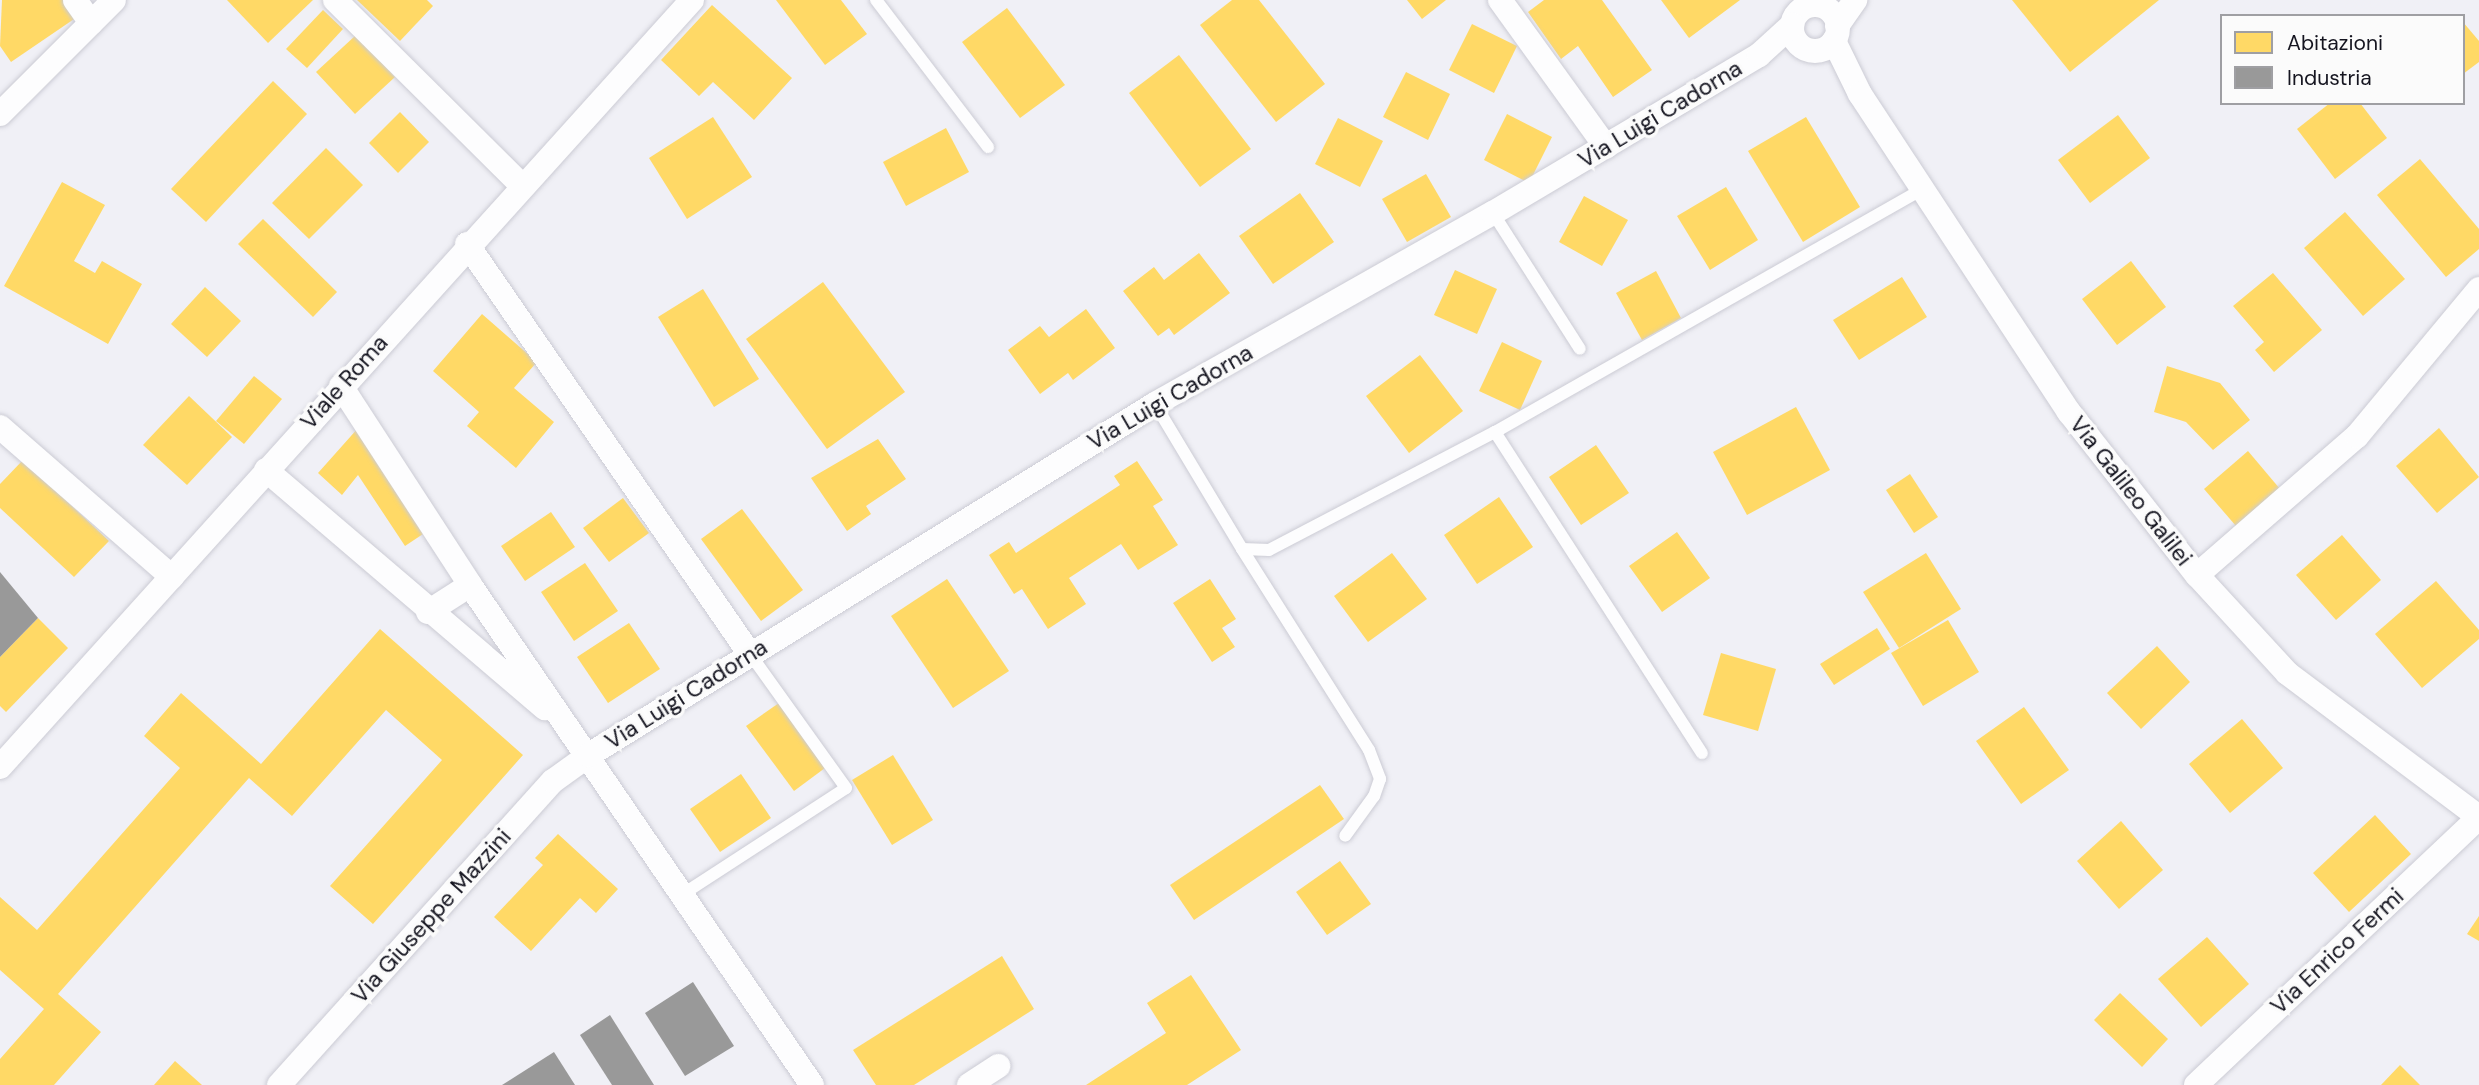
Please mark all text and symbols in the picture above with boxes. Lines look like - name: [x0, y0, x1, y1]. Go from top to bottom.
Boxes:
- legend: [2220, 14, 2465, 105]
- text: Abitazioni: [2287, 29, 2383, 57]
- street label: Via Luigi Cadorna: [1573, 54, 1747, 174]
- text: Industria: [2287, 64, 2372, 92]
- street label: Viale Roma: [294, 329, 394, 435]
- street label: Via Luigi Cadorna: [1083, 339, 1257, 455]
- street label: Via Galileo Galilei: [2064, 411, 2198, 571]
- street label: Via Luigi Cadorna: [600, 633, 772, 755]
- street label: Via Giuseppe Mazzini: [345, 823, 517, 1009]
- street label: Via Enrico Fermi: [2265, 882, 2409, 1020]

